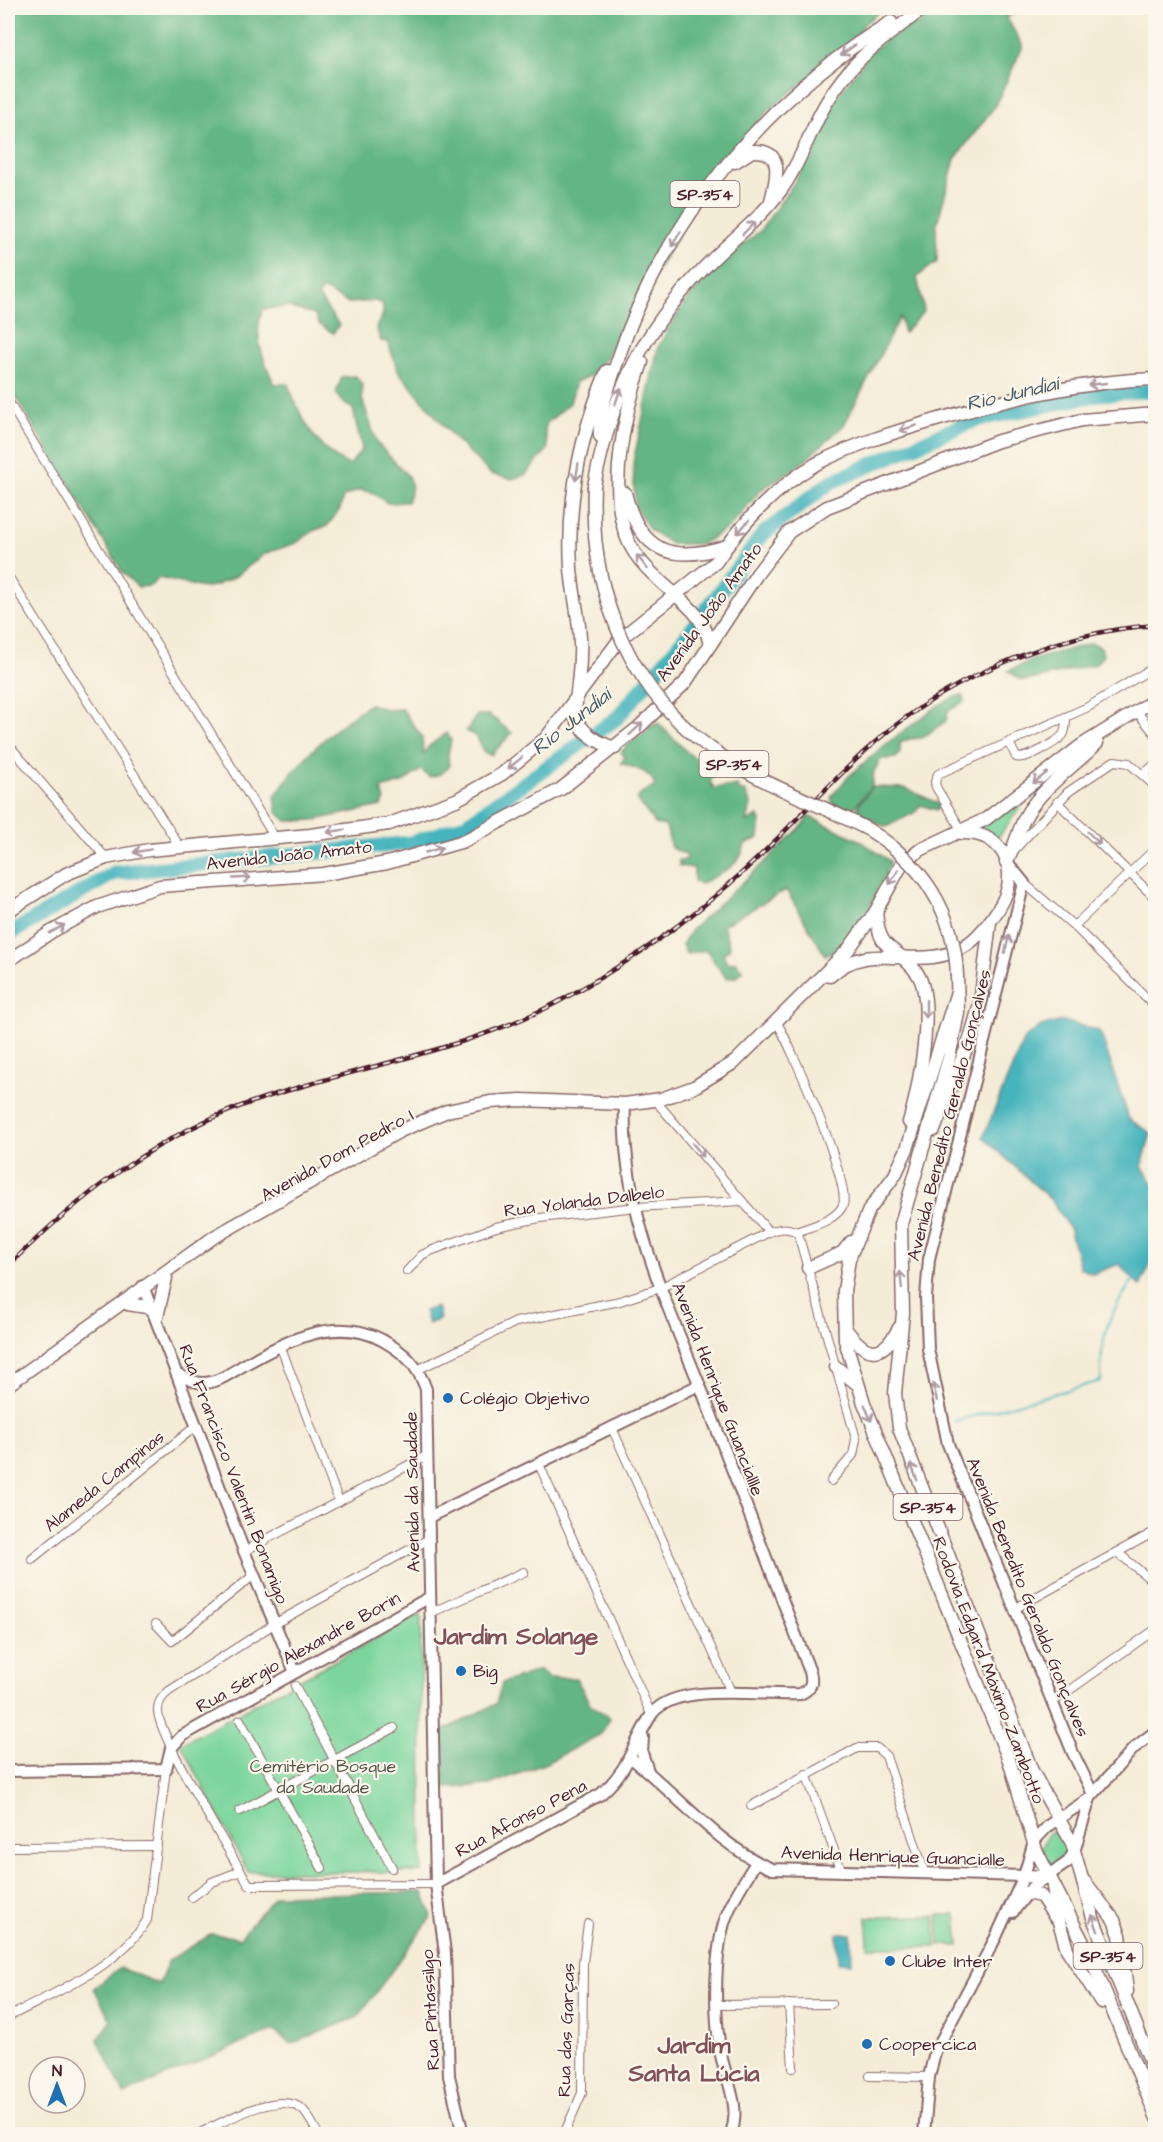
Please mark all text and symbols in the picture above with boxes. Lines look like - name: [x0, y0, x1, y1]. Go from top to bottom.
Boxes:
- one-way arrow: [841, 44, 857, 56]
- road number: SP-354: [670, 181, 740, 207]
- one-way arrow: [742, 220, 756, 235]
- one-way arrow: [669, 230, 681, 247]
- water label: Rio Jundiaí: [963, 369, 1065, 418]
- one-way arrow: [1088, 379, 1108, 390]
- one-way arrow: [614, 387, 625, 406]
- one-way arrow: [899, 423, 918, 434]
- one-way arrow: [571, 461, 582, 481]
- one-way arrow: [737, 519, 750, 535]
- street label: Avenida João Amato: [650, 538, 768, 687]
- one-way arrow: [636, 554, 648, 570]
- water label: Rio Jundiaí: [526, 679, 620, 762]
- one-way arrow: [628, 722, 643, 736]
- road number: SP-354: [700, 751, 768, 777]
- one-way arrow: [508, 756, 523, 770]
- one-way arrow: [1033, 771, 1049, 784]
- one-way arrow: [326, 826, 346, 837]
- one-way arrow: [1086, 830, 1101, 845]
- street label: Avenida João Amato: [205, 834, 373, 877]
- one-way arrow: [424, 844, 443, 855]
- one-way arrow: [132, 846, 152, 857]
- one-way arrow: [887, 868, 899, 885]
- one-way arrow: [232, 873, 252, 884]
- one-way arrow: [47, 923, 65, 934]
- one-way arrow: [1002, 934, 1014, 953]
- street label: Avenida Benedito Geraldo Gonçalves: [901, 967, 998, 1263]
- one-way arrow: [920, 998, 932, 1018]
- street label: Avenida Dom Pedro I: [256, 1103, 418, 1208]
- one-way arrow: [691, 1142, 705, 1157]
- street label: Rua Yolanda Dalbelo: [503, 1179, 666, 1224]
- one-way arrow: [895, 1271, 906, 1291]
- street label: Avenida Henrique Guanciallle: [665, 1279, 770, 1500]
- street label: Rua Francisco Valentin Bonamigo: [171, 1341, 295, 1608]
- one-way arrow: [929, 1383, 940, 1402]
- place label: Colégio Objetivo: [460, 1386, 589, 1412]
- marker: Colégio Objetivo: [441, 1391, 455, 1405]
- one-way arrow: [864, 1404, 875, 1422]
- street label: Avenida da Saudade: [399, 1411, 426, 1573]
- street label: Alameda Campinas: [39, 1425, 170, 1538]
- street label: Avenida Benedito Geraldo Gonçalves: [960, 1454, 1095, 1741]
- one-way arrow: [908, 1463, 919, 1482]
- road number: SP-354: [894, 1494, 962, 1520]
- street label: Rodovia Edgard Máximo Zambotto: [925, 1533, 1051, 1808]
- street label: Rua Sérgio Alexandre Borin: [191, 1586, 406, 1720]
- district label: Jardim Solange: [433, 1620, 598, 1655]
- place label: Big: [473, 1659, 498, 1685]
- marker: Big: [454, 1664, 468, 1678]
- park label: Cemitério Bosque da Saudade: [250, 1754, 396, 1800]
- street label: Rua Afonso Pena: [451, 1773, 591, 1864]
- street label: Avenida Henrique Guancialle: [781, 1840, 1006, 1873]
- one-way arrow: [1089, 1914, 1100, 1933]
- road number: SP-354: [1074, 1943, 1142, 1969]
- street label: Rua Pintassilgo: [415, 1949, 447, 2071]
- place label: Clube Inter: [902, 1949, 993, 1974]
- marker: Clube Inter: [883, 1954, 897, 1968]
- street label: Rua das Garças: [552, 1963, 581, 2097]
- district label: Jardim Santa Lúcia: [628, 2029, 760, 2091]
- place label: Coopercica: [879, 2032, 976, 2057]
- marker: Coopercica: [860, 2037, 874, 2051]
- north arrow: [27, 2055, 87, 2115]
- text: N: [52, 2060, 62, 2082]

